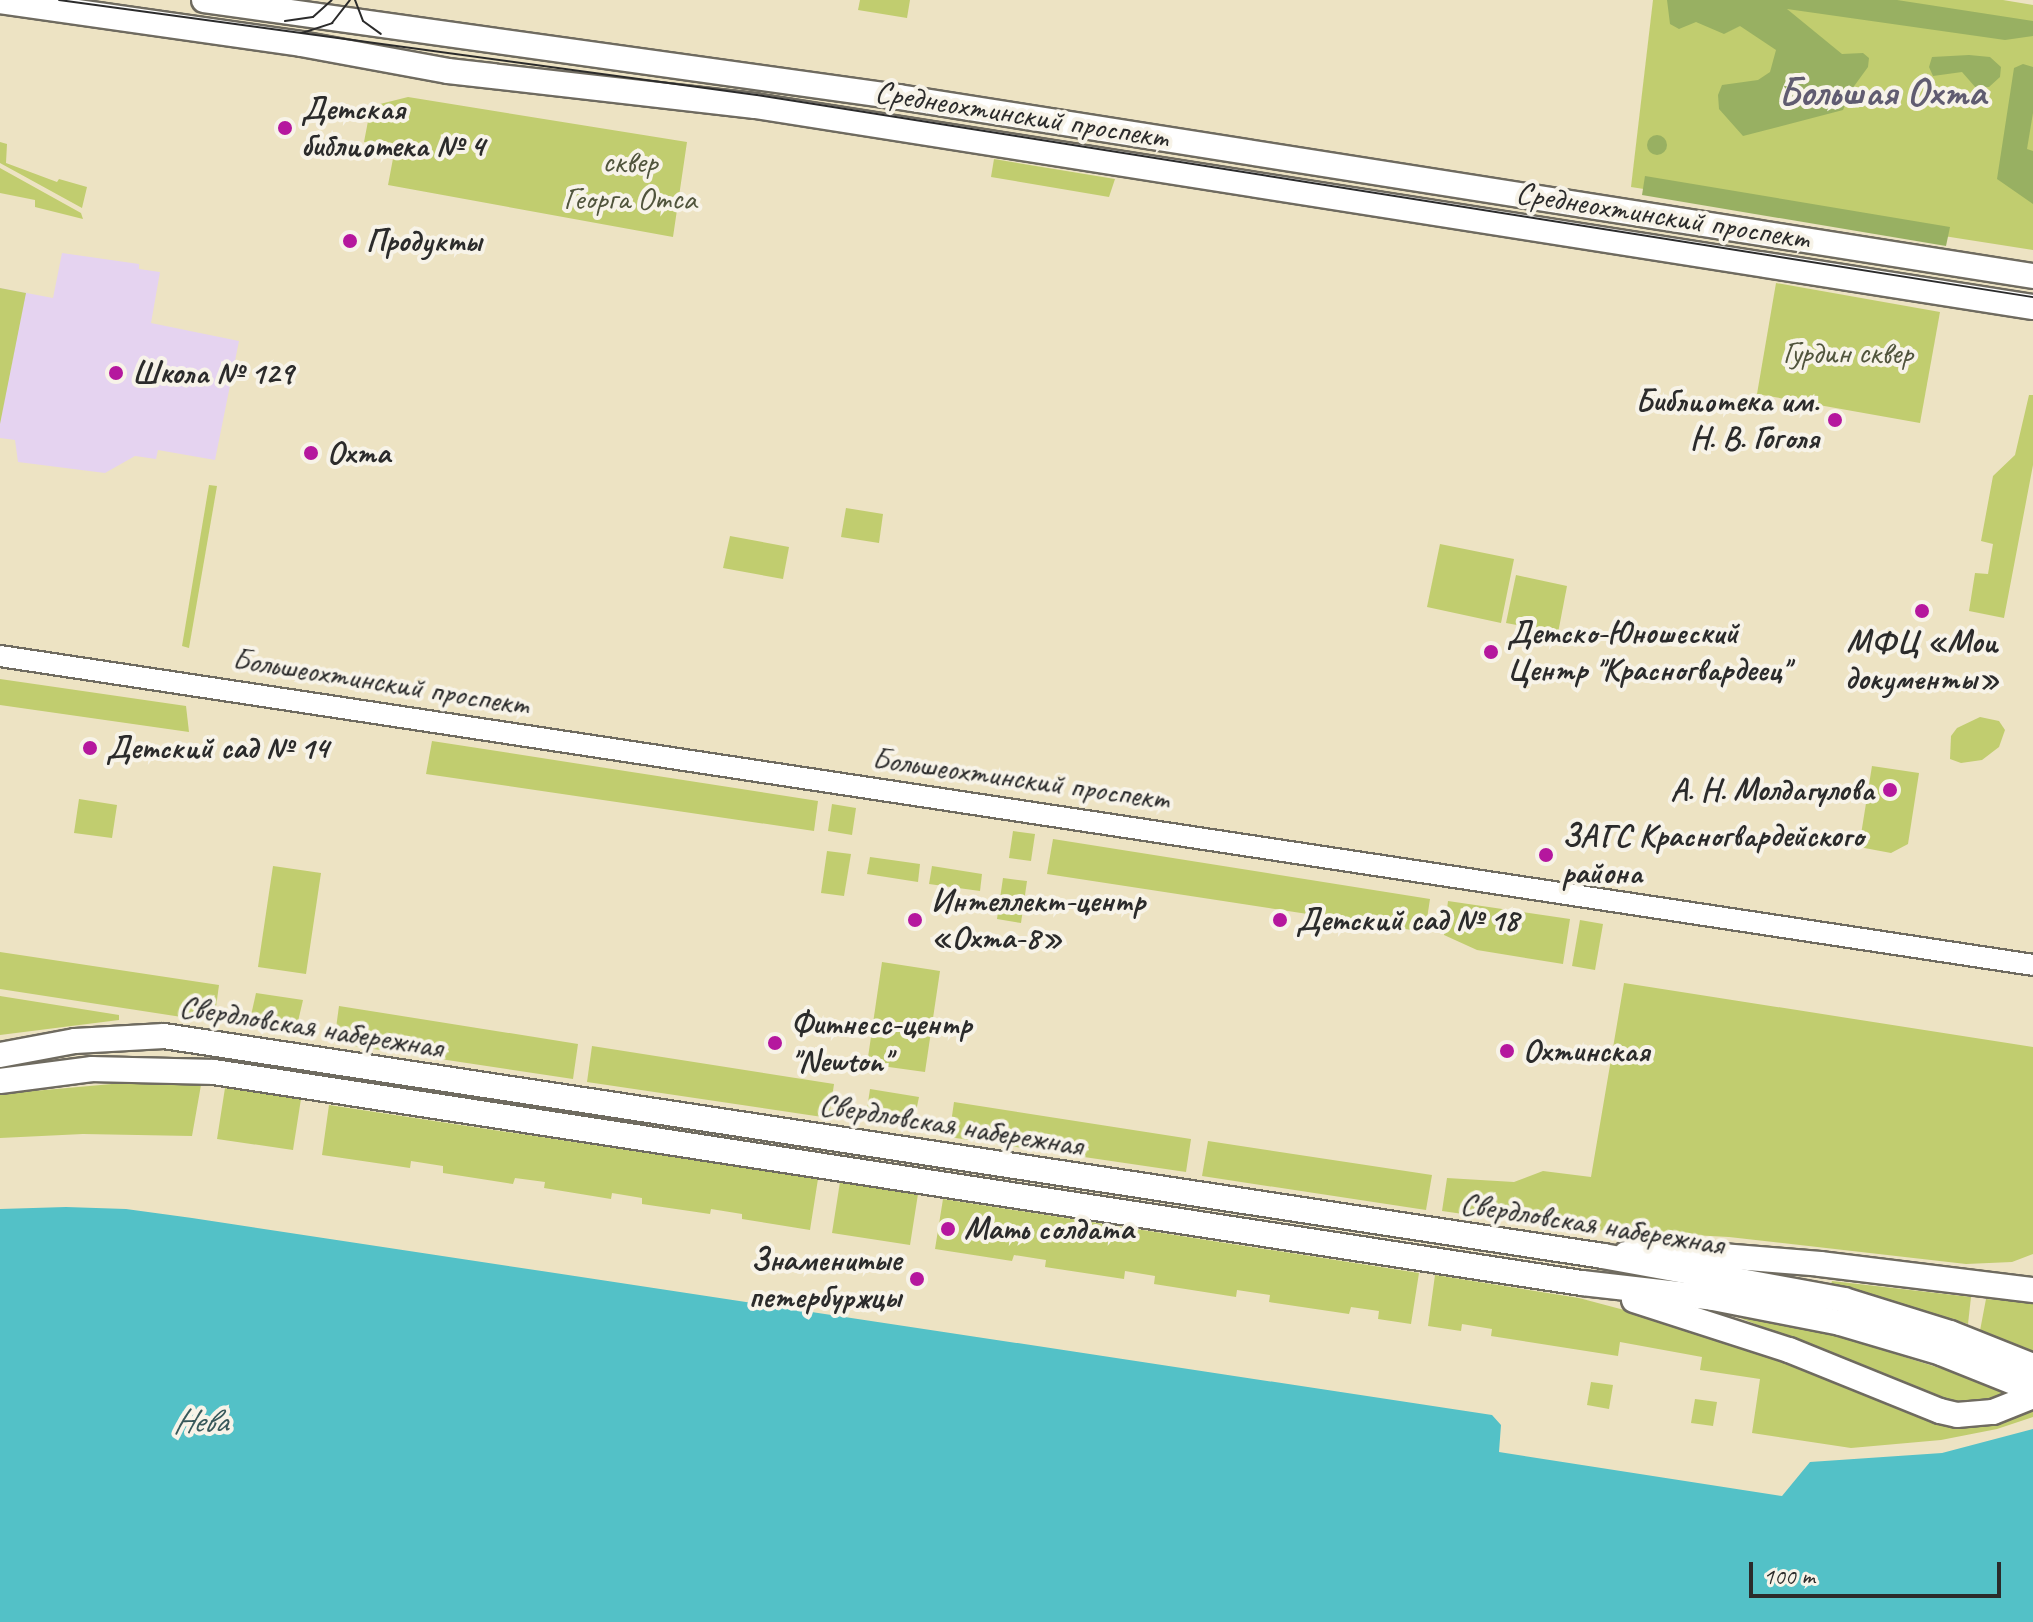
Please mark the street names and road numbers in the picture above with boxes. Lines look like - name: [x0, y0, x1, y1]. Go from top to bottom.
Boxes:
- street label: Среднеохтинский проспект: [872, 73, 1172, 157]
- street label: Среднеохтинский проспект: [1513, 174, 1813, 258]
- street label: Большеохтинский проспект: [230, 640, 532, 724]
- street label: Большеохтинский проспект: [870, 739, 1172, 819]
- street label: Свердловская набережная: [176, 987, 446, 1067]
- street label: Свердловская набережная: [816, 1085, 1086, 1165]
- street label: Свердловская набережная: [1457, 1184, 1727, 1264]

